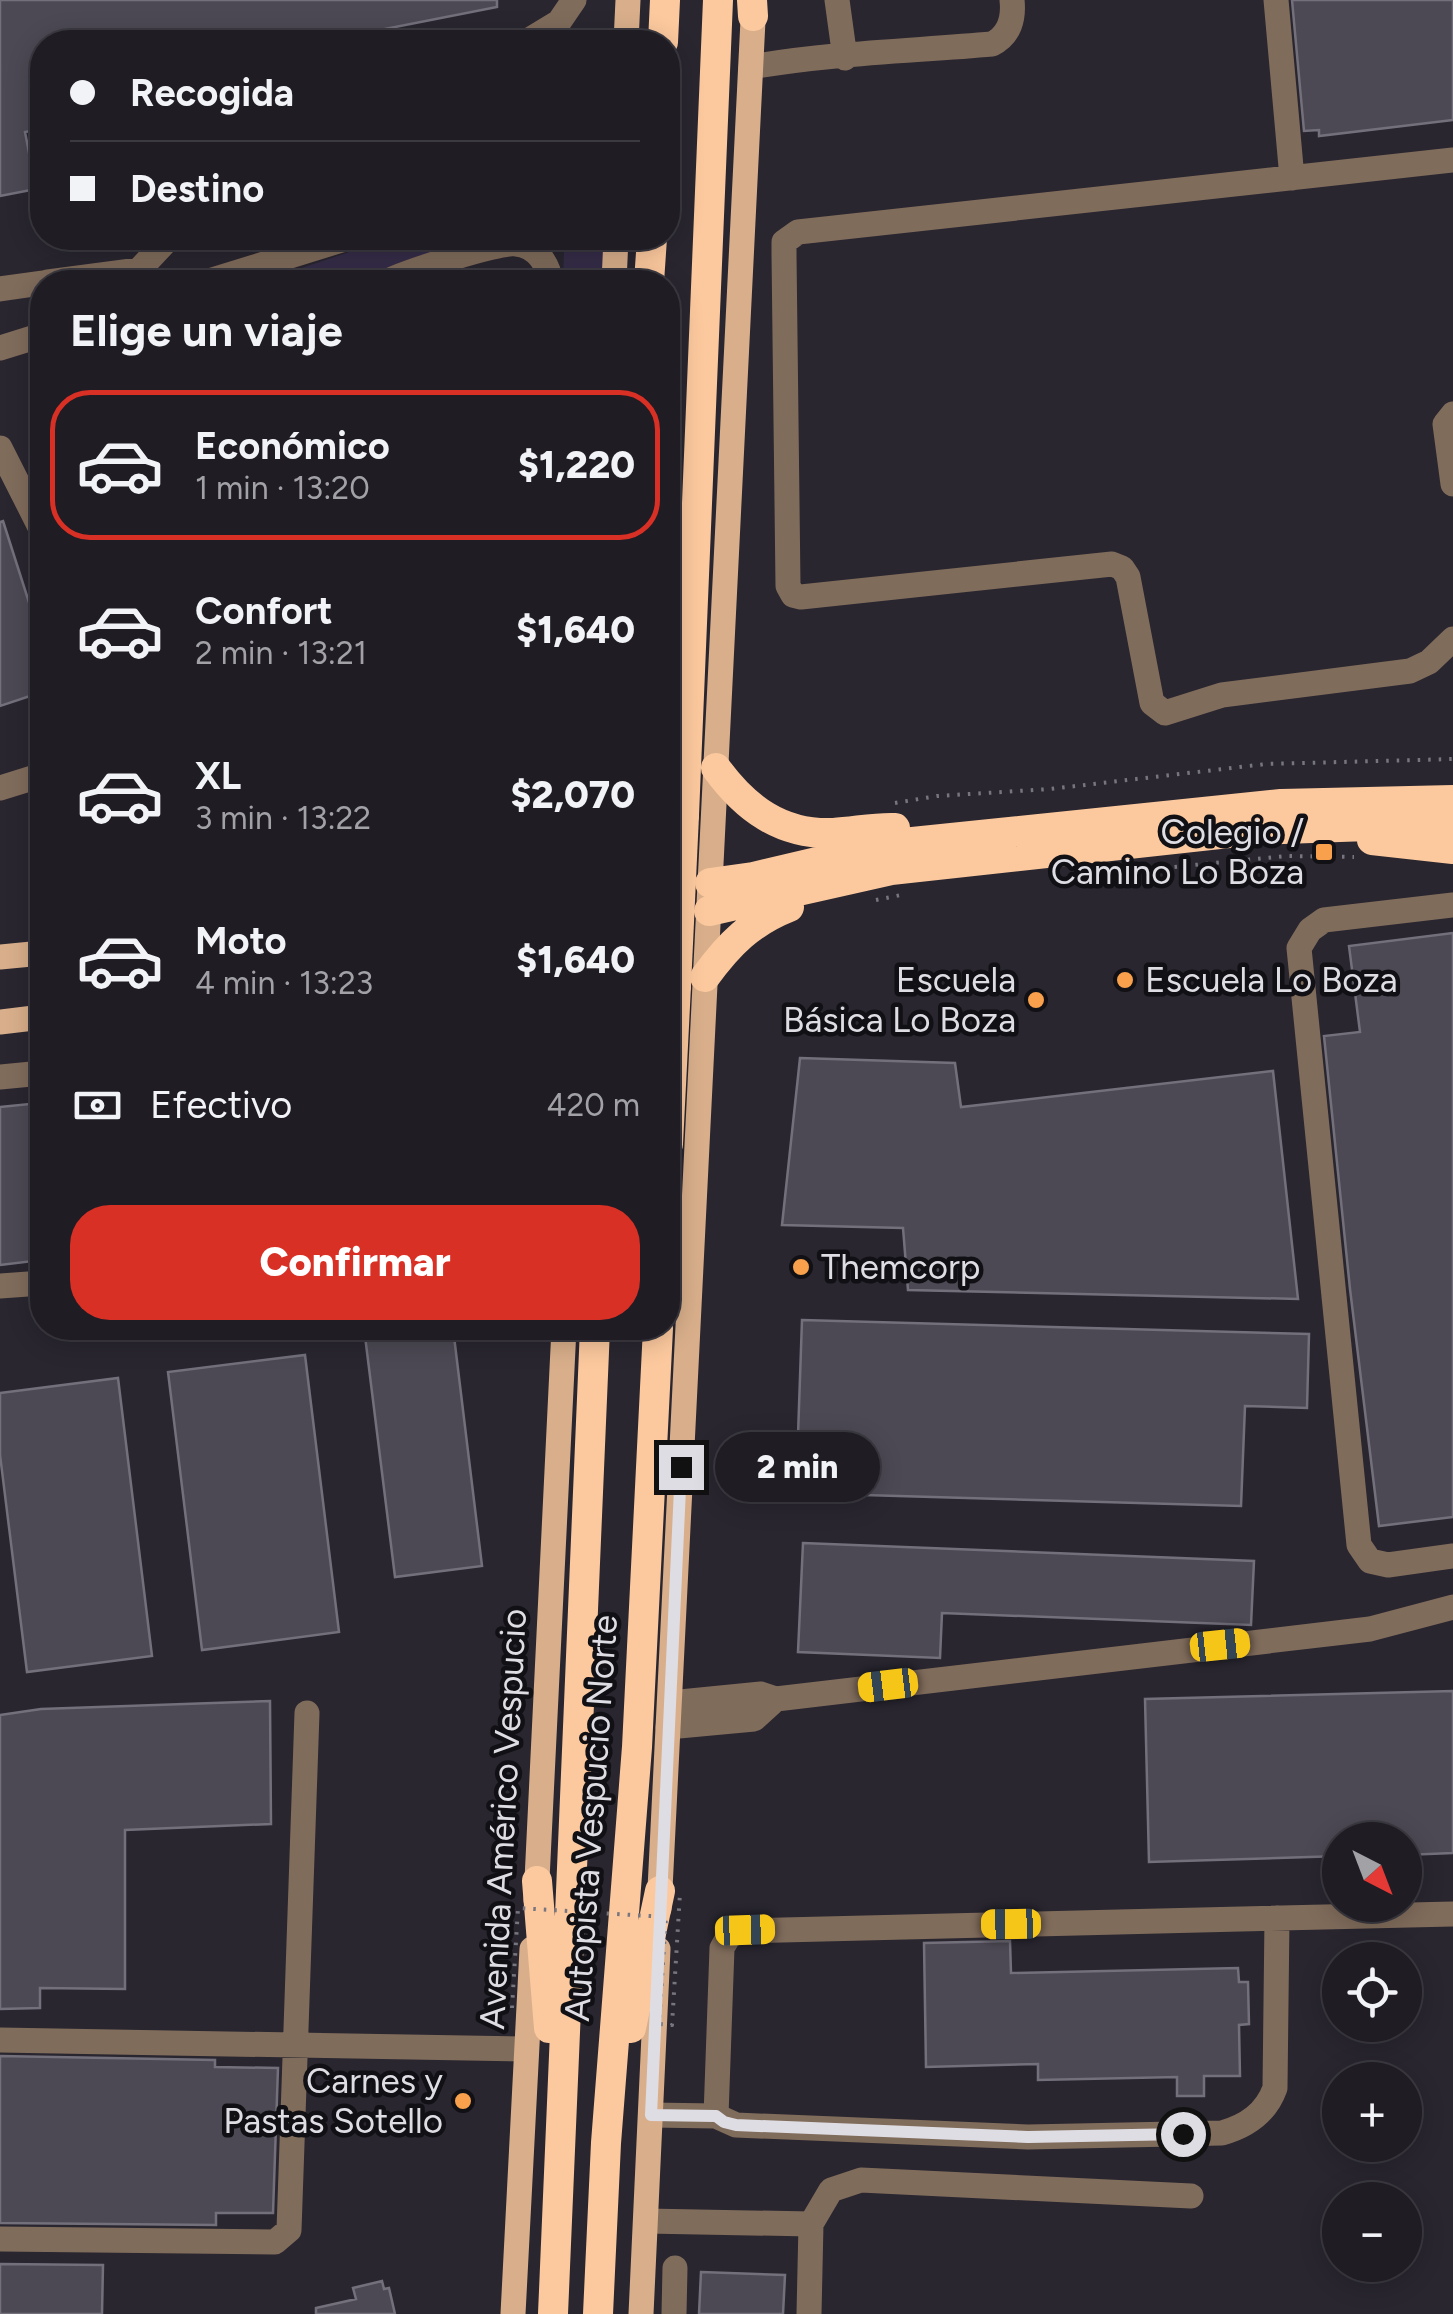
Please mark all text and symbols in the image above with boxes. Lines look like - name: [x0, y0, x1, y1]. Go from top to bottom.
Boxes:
- text: Recogida: [130, 70, 294, 116]
- text: Destino: [130, 166, 264, 212]
- text: Elige un viaje: [70, 303, 343, 357]
- icon: car: [75, 420, 165, 510]
- text: Económico: [195, 423, 390, 469]
- text: $1,220: [518, 442, 635, 488]
- text: 1 min · 13:20: [195, 469, 370, 507]
- icon: car: [75, 585, 165, 675]
- text: Confort: [195, 588, 332, 634]
- text: $1,640: [516, 607, 635, 653]
- text: 2 min · 13:21: [195, 634, 367, 672]
- icon: car: [75, 750, 165, 840]
- text: XL: [195, 753, 241, 799]
- text: $2,070: [510, 772, 635, 818]
- text: 3 min · 13:22: [195, 799, 371, 837]
- place label: Colegio / Camino Lo Boza: [1051, 811, 1304, 893]
- marker: Colegio / Camino Lo Boza: [1313, 841, 1335, 863]
- icon: car: [75, 915, 165, 1005]
- text: Moto: [195, 918, 287, 964]
- text: $1,640: [516, 937, 635, 983]
- place label: Escuela Básica Lo Boza: [783, 959, 1016, 1041]
- place label: Escuela Lo Boza: [1145, 959, 1398, 1001]
- text: 4 min · 13:23: [195, 964, 373, 1002]
- marker: Escuela Lo Boza: [1114, 969, 1136, 991]
- marker: Escuela Básica Lo Boza: [1025, 989, 1047, 1011]
- icon: cash: [70, 1078, 125, 1133]
- text: Efectivo: [150, 1082, 292, 1128]
- text: 420 m: [547, 1086, 640, 1124]
- button: Confirmar: [70, 1205, 640, 1320]
- place label: Themcorp: [821, 1246, 981, 1288]
- marker: Themcorp: [790, 1256, 812, 1278]
- callout: 2 min: [716, 1432, 881, 1502]
- route end: [659, 1445, 704, 1490]
- text: 2 min: [757, 1448, 838, 1486]
- street label: Avenida Américo Vespucio: [471, 1608, 535, 2030]
- street label: Autopista Vespucio Norte: [556, 1613, 626, 2023]
- car: [1189, 1627, 1251, 1663]
- car: [856, 1666, 920, 1704]
- north arrow: [1322, 1822, 1422, 1922]
- map controls: [1322, 1822, 1422, 2282]
- car: [981, 1908, 1041, 1940]
- car: [714, 1914, 776, 1946]
- button: locate: [1322, 1942, 1422, 2042]
- place label: Carnes y Pastas Sotello: [223, 2060, 444, 2142]
- button: +: [1322, 2062, 1422, 2162]
- marker: Carnes y Pastas Sotello: [452, 2090, 474, 2112]
- route start: [1161, 2112, 1206, 2157]
- button: −: [1322, 2182, 1422, 2282]

